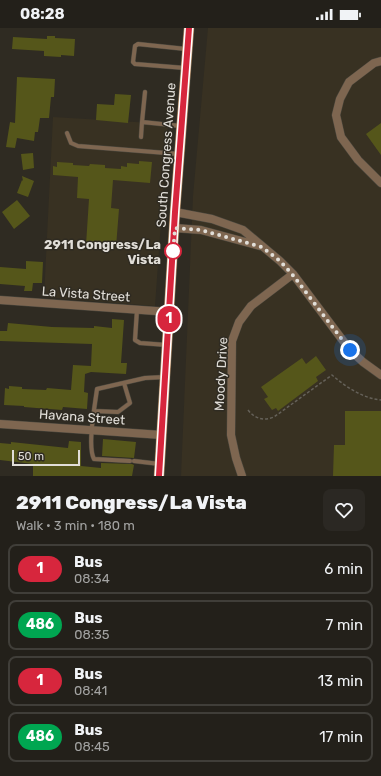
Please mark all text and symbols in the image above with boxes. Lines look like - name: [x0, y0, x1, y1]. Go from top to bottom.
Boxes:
- text: 08:28: [20, 5, 65, 23]
- street label: South Congress Avenue: [153, 82, 180, 228]
- place label: 2911 Congress/La Vista: [44, 237, 161, 267]
- marker: 2911 Congress/La Vista: [164, 242, 182, 260]
- street label: La Vista Street: [41, 283, 131, 305]
- line badge: 1: [156, 306, 182, 332]
- text: 1: [166, 310, 172, 327]
- street label: Moody Drive: [212, 337, 230, 411]
- your location: [340, 340, 360, 360]
- street label: Havana Street: [38, 407, 126, 427]
- scale bar: [12, 448, 80, 467]
- text: 50 m: [18, 450, 44, 463]
- button: heart: [323, 489, 365, 531]
- text: 2911 Congress/La Vista: [16, 491, 247, 514]
- text: Walk · 3 min · 180 m: [16, 518, 135, 533]
- text: Bus: [74, 553, 102, 571]
- text: 1: [37, 560, 43, 577]
- text: 6 min: [324, 560, 363, 578]
- text: 08:34: [74, 571, 110, 586]
- text: Bus: [74, 609, 103, 627]
- text: 486: [26, 616, 54, 633]
- text: 7 min: [326, 616, 363, 634]
- text: 08:35: [74, 627, 110, 642]
- text: Bus: [74, 665, 102, 683]
- text: 1: [37, 672, 43, 689]
- text: 13 min: [318, 672, 363, 690]
- text: 08:41: [74, 683, 107, 698]
- text: Bus: [74, 721, 103, 739]
- text: 486: [26, 728, 54, 745]
- text: 17 min: [319, 728, 363, 746]
- text: 08:45: [74, 739, 110, 754]

